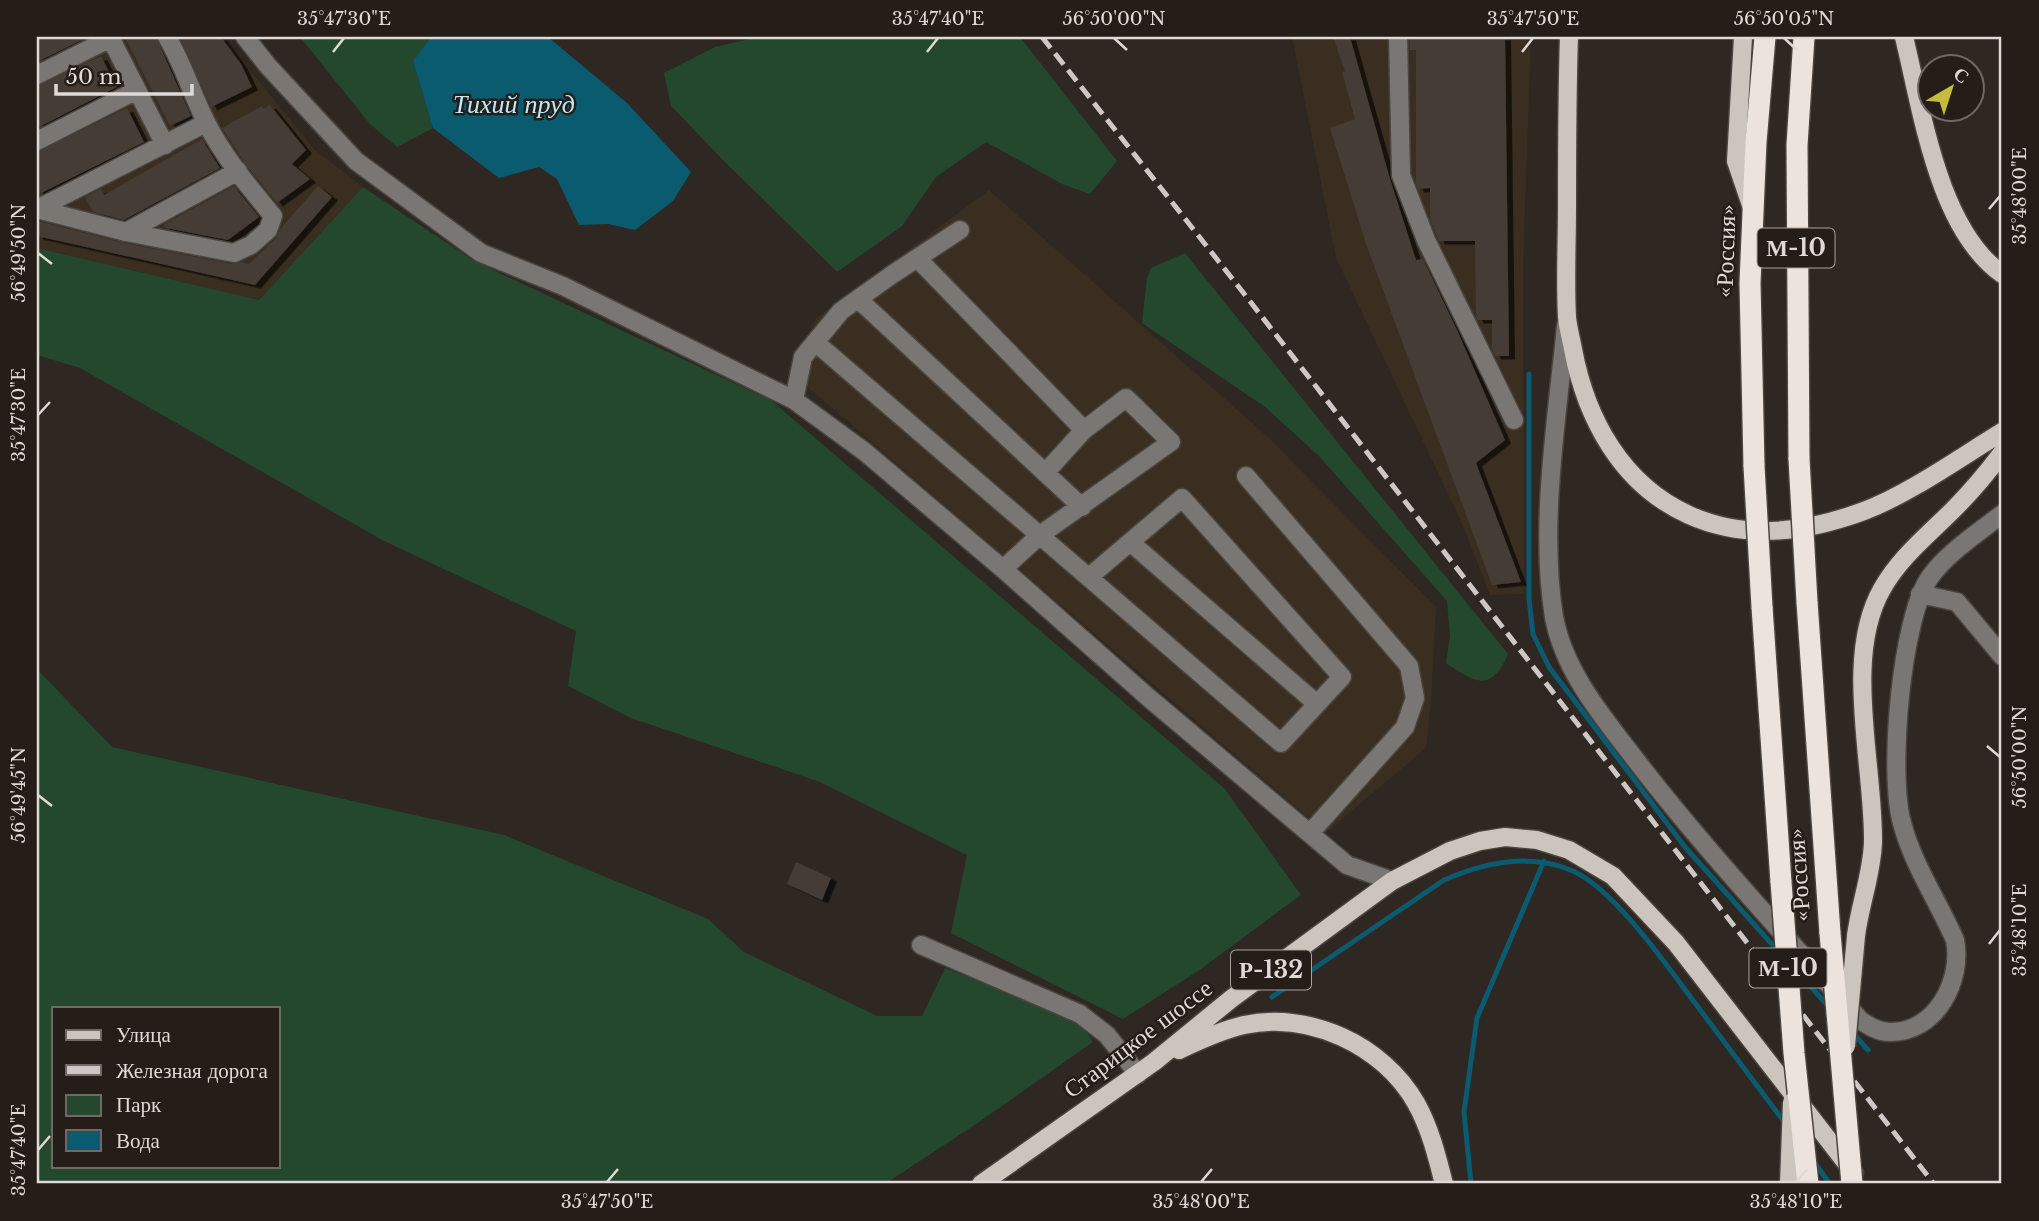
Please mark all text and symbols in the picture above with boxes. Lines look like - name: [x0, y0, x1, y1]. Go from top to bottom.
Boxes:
- text: 35°47'30"E: [297, 8, 391, 30]
- text: 35°47'40"E: [892, 8, 984, 30]
- text: 56°50'00"N: [1062, 8, 1166, 30]
- text: 35°47'50"E: [1487, 8, 1579, 30]
- text: 56°50'05"N: [1734, 8, 1834, 30]
- scale bar: [56, 52, 192, 96]
- north arrow: [1916, 52, 1986, 122]
- text: С: [1949, 62, 1974, 88]
- text: 50 m: [66, 64, 122, 90]
- water label: Тихий пруд: [453, 88, 575, 120]
- text: 35°48'00"E: [2009, 147, 2031, 245]
- street label: «Россия»: [1709, 203, 1742, 298]
- text: 56°49'50"N: [8, 204, 30, 302]
- road number: М-10: [1758, 229, 1834, 268]
- text: 35°47'30"E: [8, 368, 30, 462]
- text: 56°50'00"N: [2009, 705, 2031, 809]
- text: 56°49'45"N: [8, 747, 30, 843]
- street label: «Россия»: [1781, 827, 1816, 923]
- text: 35°48'10"E: [2009, 884, 2031, 976]
- road number: М-10: [1750, 948, 1826, 987]
- road number: Р-132: [1231, 951, 1311, 990]
- street label: Старицкое шоссе: [1058, 973, 1218, 1104]
- legend: [52, 1007, 280, 1168]
- text: Улица: [116, 1022, 171, 1048]
- text: Железная дорога: [116, 1058, 268, 1084]
- text: Парк: [116, 1092, 162, 1118]
- text: 35°47'40"E: [8, 1104, 30, 1196]
- text: Вода: [116, 1128, 161, 1154]
- text: 35°47'50"E: [561, 1191, 653, 1213]
- text: 35°48'00"E: [1152, 1191, 1250, 1213]
- text: 35°48'10"E: [1750, 1191, 1842, 1213]

